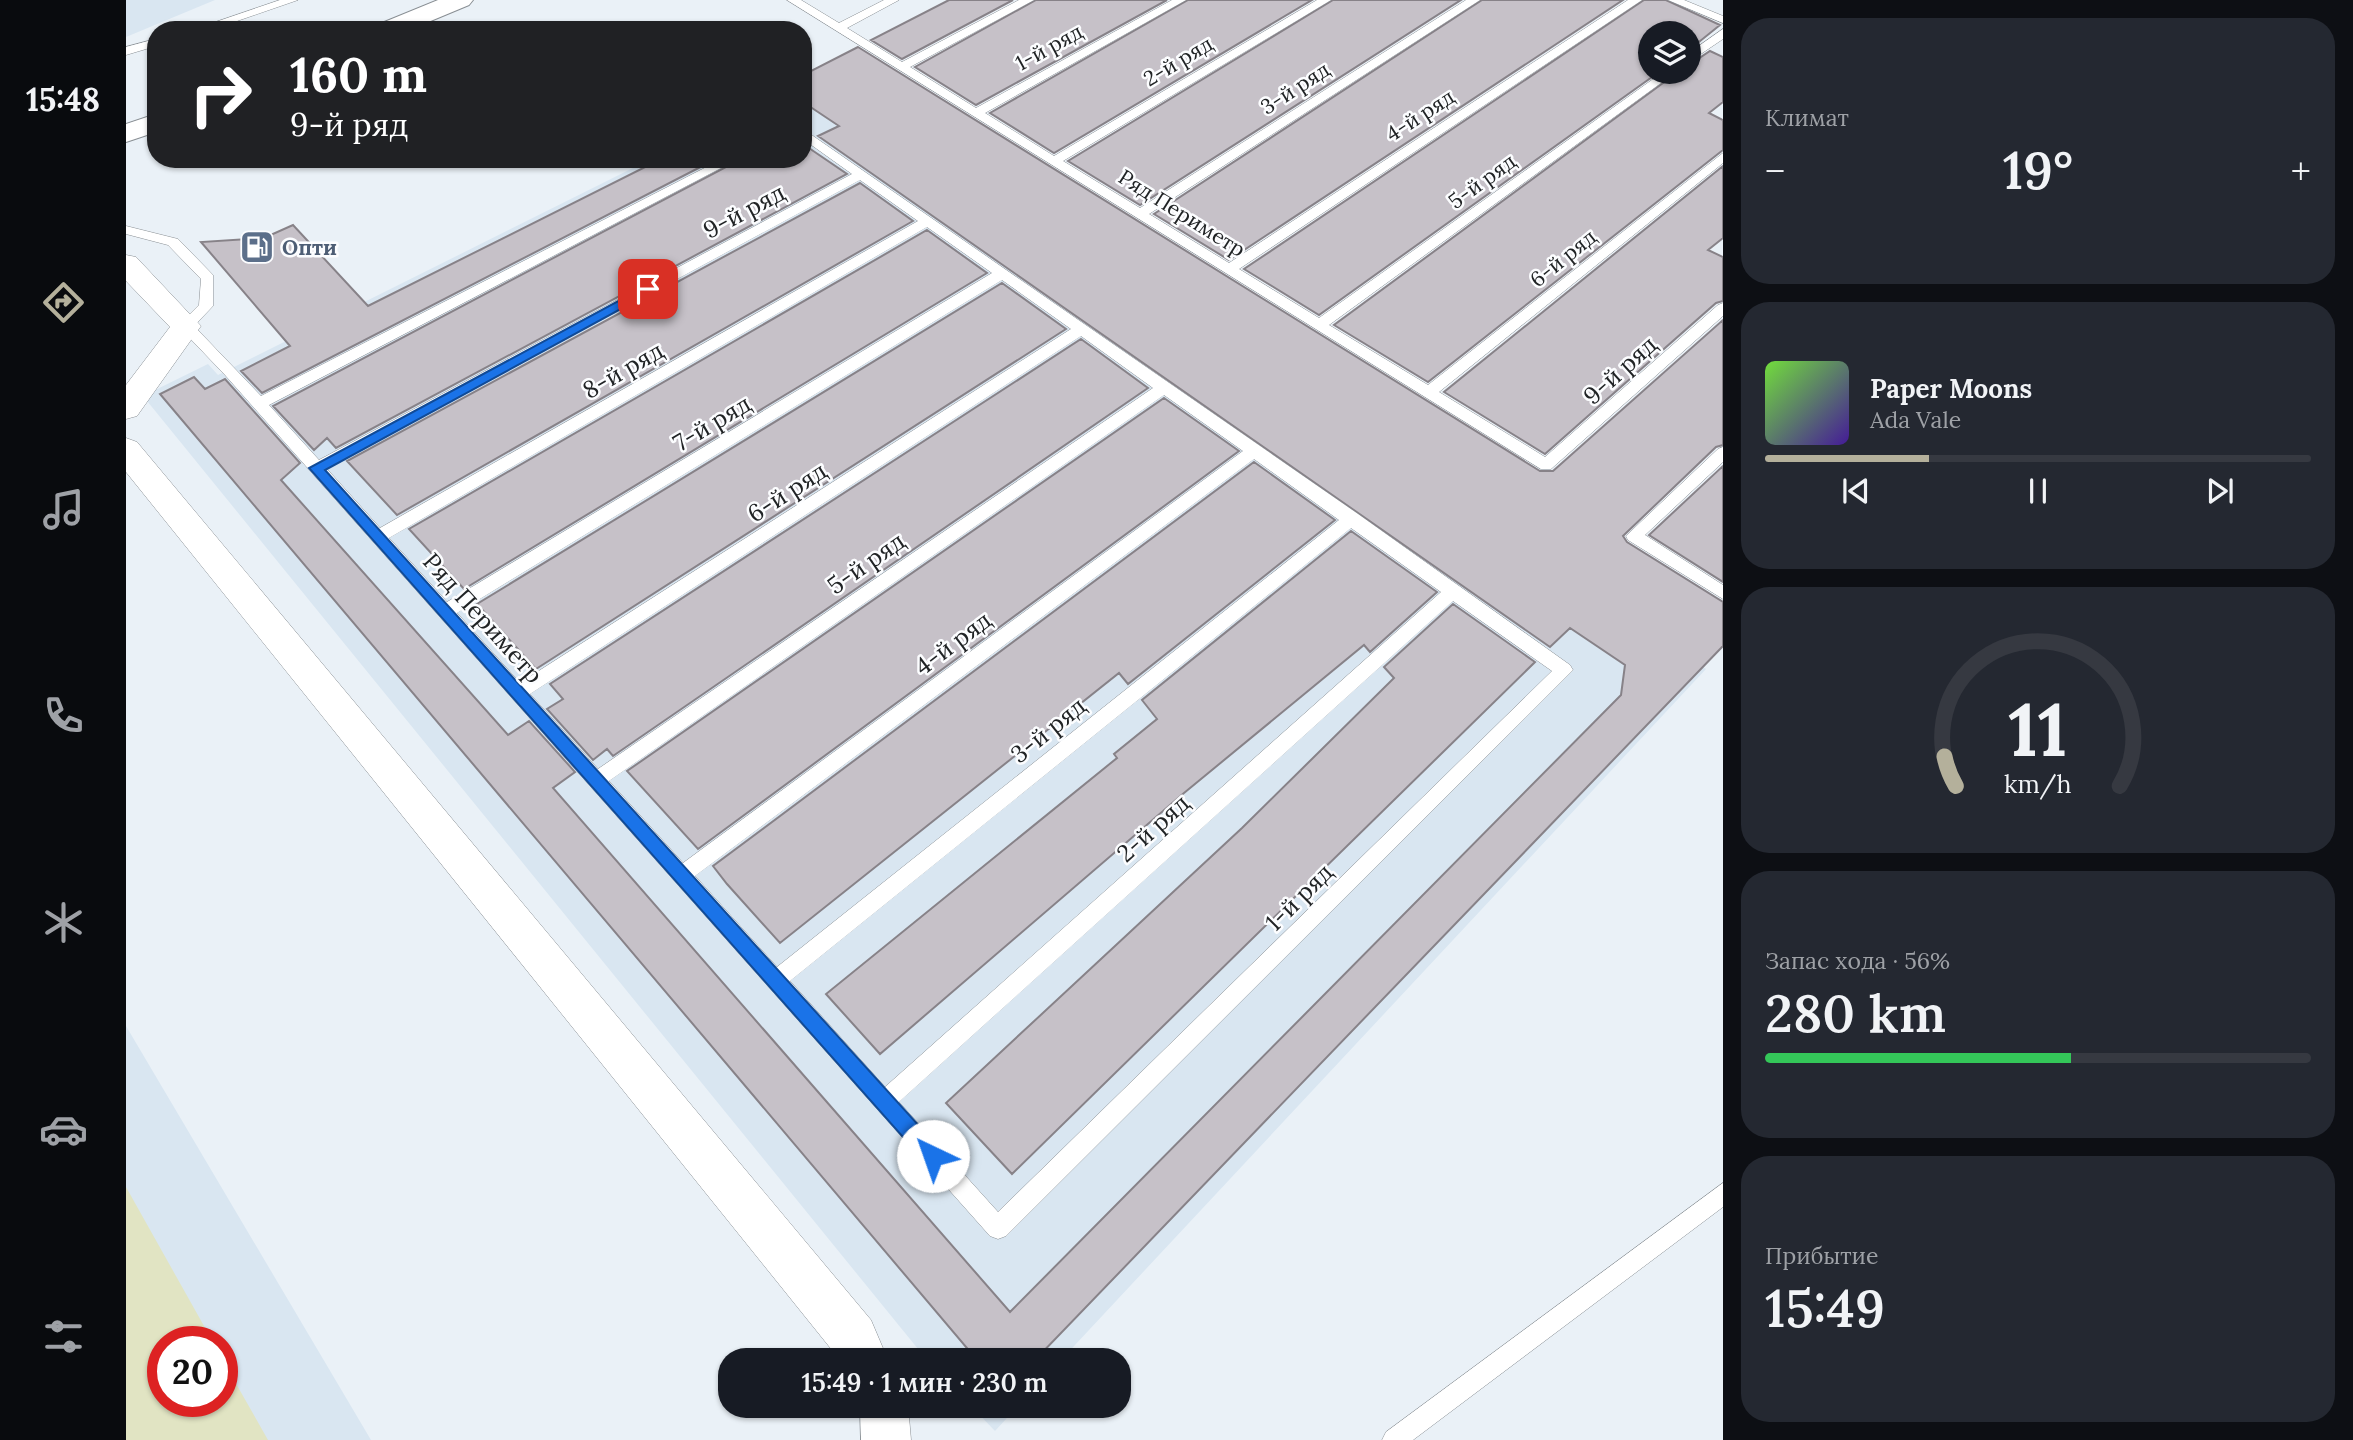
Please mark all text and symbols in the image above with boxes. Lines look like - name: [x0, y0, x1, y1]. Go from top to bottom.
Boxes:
- street label: 1-й ряд: [1011, 18, 1087, 76]
- map controls: [1638, 21, 1701, 84]
- button: layers: [1638, 21, 1701, 84]
- street label: 2-й ряд: [1138, 30, 1218, 92]
- text: 160 m: [290, 43, 427, 105]
- icon: right: [175, 49, 266, 140]
- street label: 3-й ряд: [1255, 56, 1335, 120]
- text: 15:48: [26, 79, 100, 120]
- street label: 4-й ряд: [1380, 83, 1460, 147]
- text: Климат: [1765, 103, 1849, 132]
- text: 9-й ряд: [290, 104, 408, 145]
- text: 19°: [2003, 137, 2073, 203]
- text: −: [1765, 147, 1785, 195]
- text: +: [2291, 147, 2311, 195]
- street label: 5-й ряд: [1443, 148, 1521, 214]
- street label: Ряд Периметр: [1114, 163, 1250, 263]
- street label: 9-й ряд: [698, 177, 790, 245]
- street label: 6-й ряд: [1524, 223, 1602, 293]
- fuel station icon: Опти: [238, 228, 276, 266]
- place label: Опти: [282, 234, 337, 261]
- pin: [618, 259, 678, 319]
- icon: arrive: [629, 270, 667, 308]
- icon: directions: [39, 278, 88, 327]
- street label: 9-й ряд: [1577, 329, 1663, 411]
- street label: 8-й ряд: [577, 335, 669, 405]
- text: Paper Moons: [1870, 372, 2032, 405]
- street label: 7-й ряд: [667, 388, 757, 458]
- text: Ada Vale: [1870, 405, 1961, 434]
- street label: 6-й ряд: [741, 455, 833, 529]
- icon: previous: [1837, 472, 1875, 510]
- icon: pause: [2019, 472, 2057, 510]
- icon: next: [2201, 472, 2239, 510]
- icon: music: [39, 485, 88, 534]
- street label: 5-й ряд: [821, 525, 911, 601]
- street label: Ряд Периметр: [416, 546, 550, 690]
- street label: 4-й ряд: [909, 604, 997, 682]
- text: 11: [2008, 683, 2068, 776]
- street label: 3-й ряд: [1004, 690, 1092, 770]
- icon: phone: [39, 691, 88, 740]
- text: km/h: [2004, 768, 2072, 800]
- street label: 2-й ряд: [1110, 787, 1196, 869]
- street label: 1-й ряд: [1259, 857, 1339, 937]
- icon: climate: [39, 898, 88, 947]
- text: Запас хода · 56%: [1765, 946, 1950, 975]
- text: 280 km: [1765, 980, 1946, 1046]
- icon: car: [39, 1105, 88, 1154]
- position arrow: [896, 1119, 970, 1193]
- text: Прибытие: [1765, 1241, 1879, 1270]
- text: 15:49: [1765, 1275, 1885, 1341]
- icon: filters: [39, 1312, 88, 1361]
- speed limit sign: 20: [147, 1326, 238, 1417]
- text: 15:49 · 1 мин · 230 m: [802, 1366, 1047, 1399]

